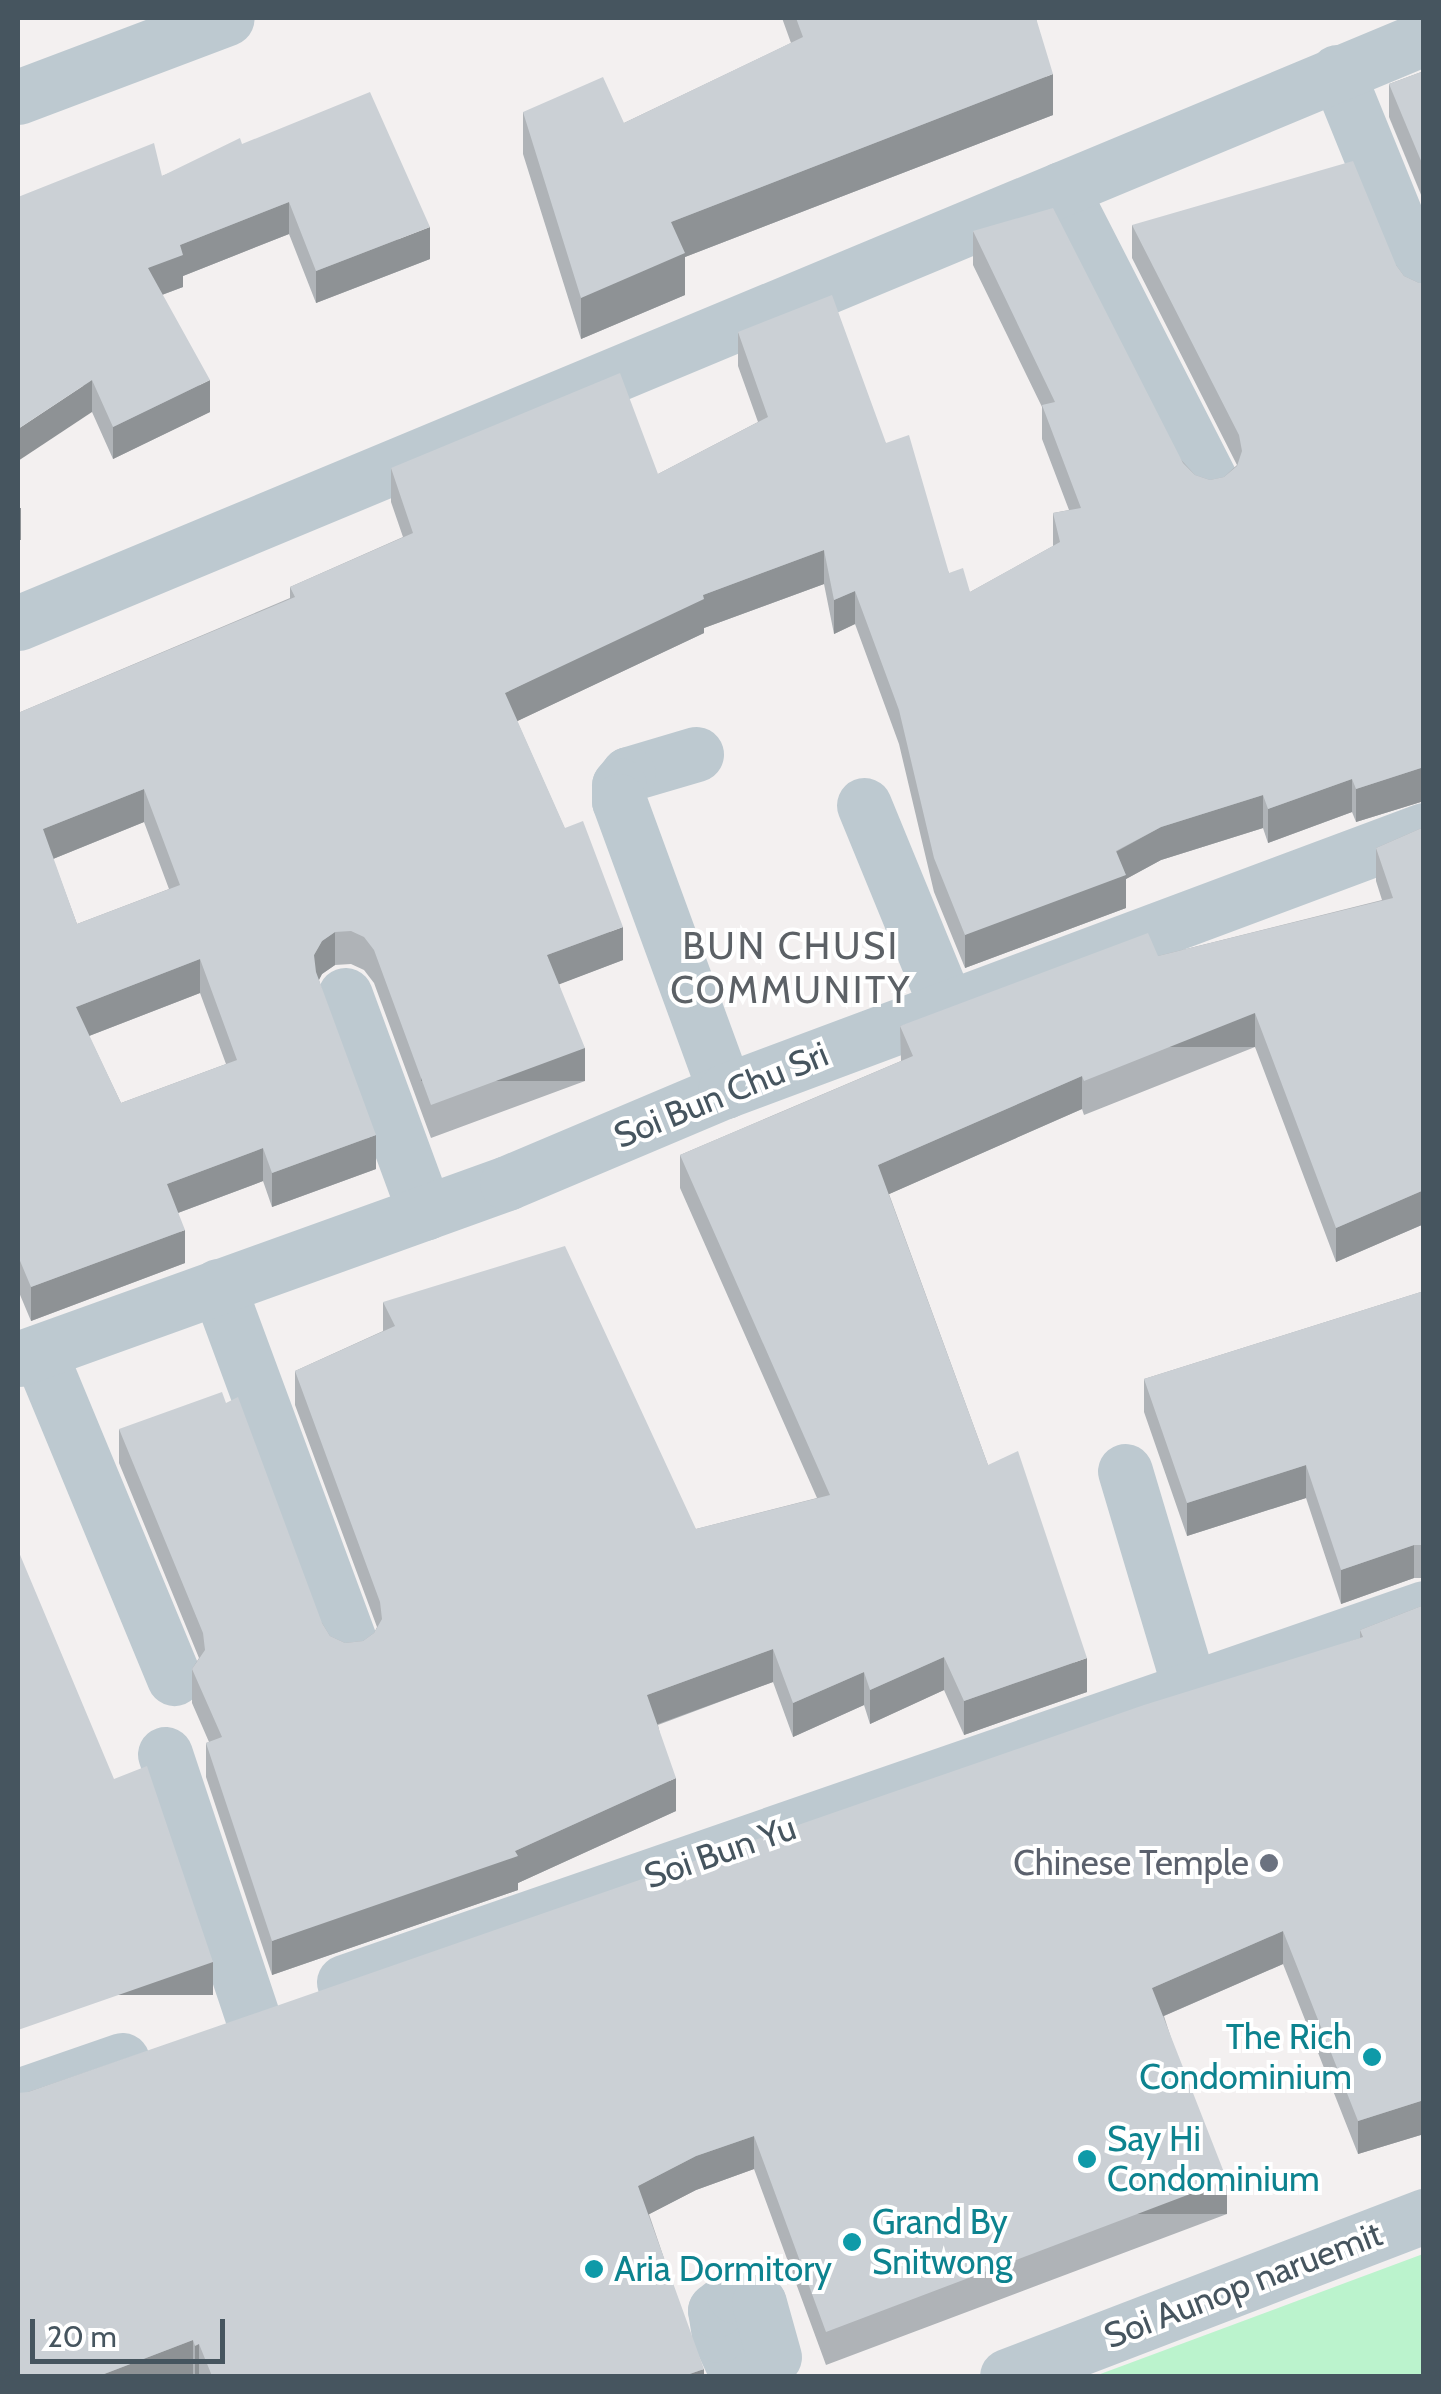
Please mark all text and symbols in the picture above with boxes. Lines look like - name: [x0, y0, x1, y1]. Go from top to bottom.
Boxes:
- district label: BUN CHUSI COMMUNITY: [670, 923, 912, 1012]
- street label: Soi Bun Chu Sri: [608, 1033, 834, 1157]
- street label: Soi Bun Yu: [639, 1807, 801, 1897]
- place label: Chinese Temple: [1013, 1842, 1249, 1884]
- marker: Chinese Temple: [1258, 1852, 1280, 1874]
- place label: The Rich Condominium: [1139, 2016, 1352, 2098]
- marker: The Rich Condominium: [1361, 2046, 1383, 2068]
- place label: Say Hi Condominium: [1107, 2118, 1320, 2200]
- marker: Say Hi Condominium: [1076, 2148, 1098, 2170]
- place label: Grand By Snitwong: [872, 2201, 1012, 2283]
- street label: Soi Aunop naruemit: [1098, 2213, 1388, 2357]
- marker: Grand By Snitwong: [841, 2231, 863, 2253]
- place label: Aria Dormitory: [614, 2248, 832, 2290]
- marker: Aria Dormitory: [583, 2258, 605, 2280]
- scale bar: [35, 2299, 230, 2361]
- text: 20 m: [47, 2318, 117, 2355]

